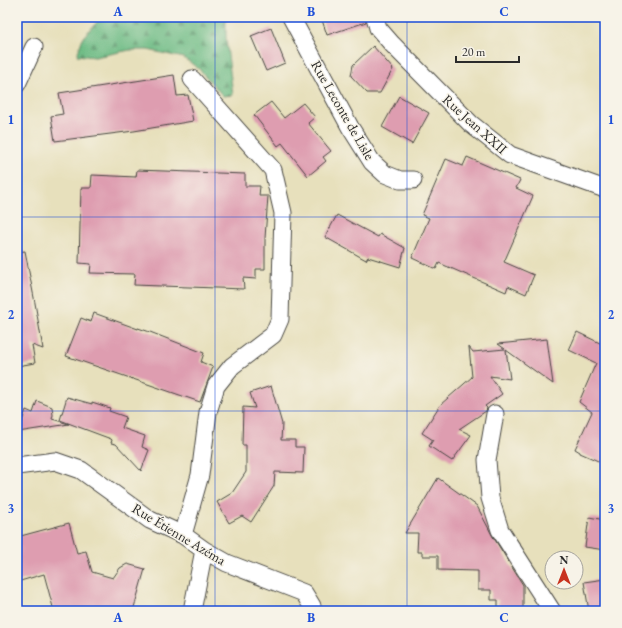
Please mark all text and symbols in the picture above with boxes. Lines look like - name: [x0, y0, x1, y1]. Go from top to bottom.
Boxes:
- text: A: [112, 3, 123, 20]
- text: B: [307, 3, 315, 20]
- text: C: [499, 3, 509, 20]
- scale bar: [456, 38, 519, 64]
- text: 20 m: [462, 44, 486, 60]
- street label: Rue Leconte de Lisle: [307, 57, 379, 163]
- street label: Rue Jean XXII: [439, 90, 511, 158]
- text: 1: [8, 111, 15, 128]
- text: 1: [608, 111, 615, 128]
- text: 2: [8, 306, 15, 323]
- text: 2: [608, 306, 615, 323]
- street label: Rue Étienne Azéma: [129, 499, 229, 569]
- text: 3: [8, 500, 15, 517]
- text: 3: [608, 500, 615, 517]
- north arrow: [544, 550, 584, 590]
- text: N: [560, 553, 569, 567]
- text: A: [112, 609, 123, 626]
- text: B: [307, 609, 315, 626]
- text: C: [499, 609, 509, 626]

